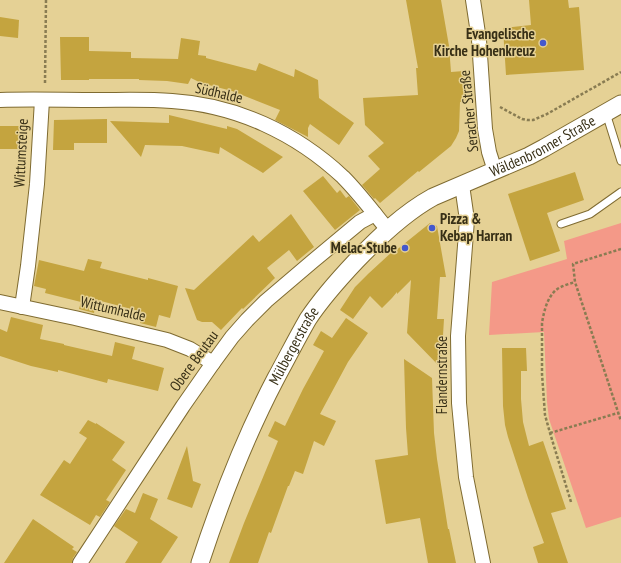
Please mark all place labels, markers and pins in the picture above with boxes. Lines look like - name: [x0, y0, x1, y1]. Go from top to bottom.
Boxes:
- place label: Evangelische Kirche Hohenkreuz: [434, 24, 535, 60]
- marker: Evangelische Kirche Hohenkreuz: [538, 38, 548, 48]
- place label: Pizza & Kebap Harran: [440, 209, 512, 245]
- marker: Pizza & Kebap Harran: [427, 223, 437, 233]
- place label: Melac-Stube: [331, 238, 397, 257]
- marker: Melac-Stube: [400, 243, 410, 253]

